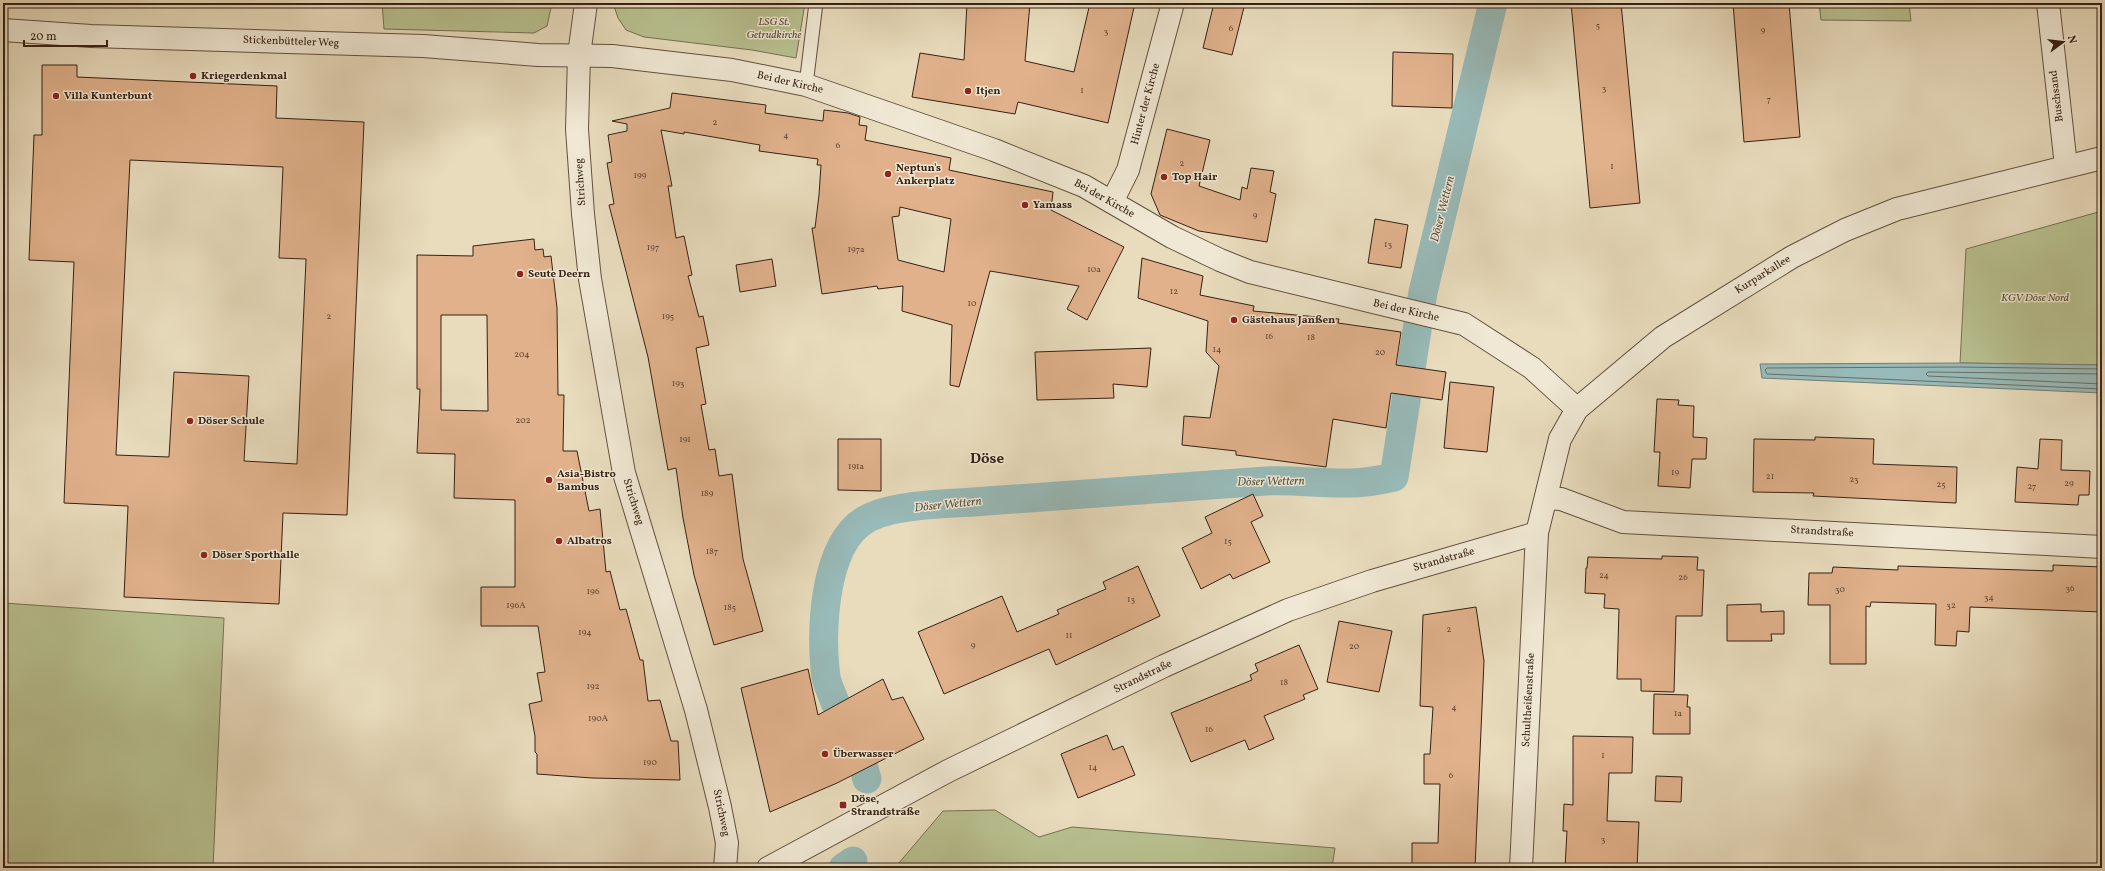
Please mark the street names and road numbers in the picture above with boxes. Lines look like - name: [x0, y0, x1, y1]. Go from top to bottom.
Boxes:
- street label: Stickenbütteler Weg: [243, 33, 340, 51]
- street label: Hinter der Kirche: [1128, 62, 1164, 146]
- street label: Bei der Kirche: [755, 68, 825, 98]
- street label: Buschsand: [2046, 69, 2068, 123]
- street label: Strichweg: [572, 157, 590, 206]
- street label: Bei der Kirche: [1071, 176, 1137, 222]
- street label: Kurparkallee: [1732, 252, 1794, 298]
- street label: Bei der Kirche: [1371, 296, 1441, 326]
- street label: Strichweg: [619, 477, 647, 527]
- street label: Strandstraße: [1790, 523, 1854, 541]
- street label: Strandstraße: [1412, 544, 1476, 576]
- street label: Schultheißenstraße: [1519, 652, 1539, 748]
- street label: Strandstraße: [1111, 656, 1175, 698]
- street label: Strichweg: [709, 788, 733, 838]

